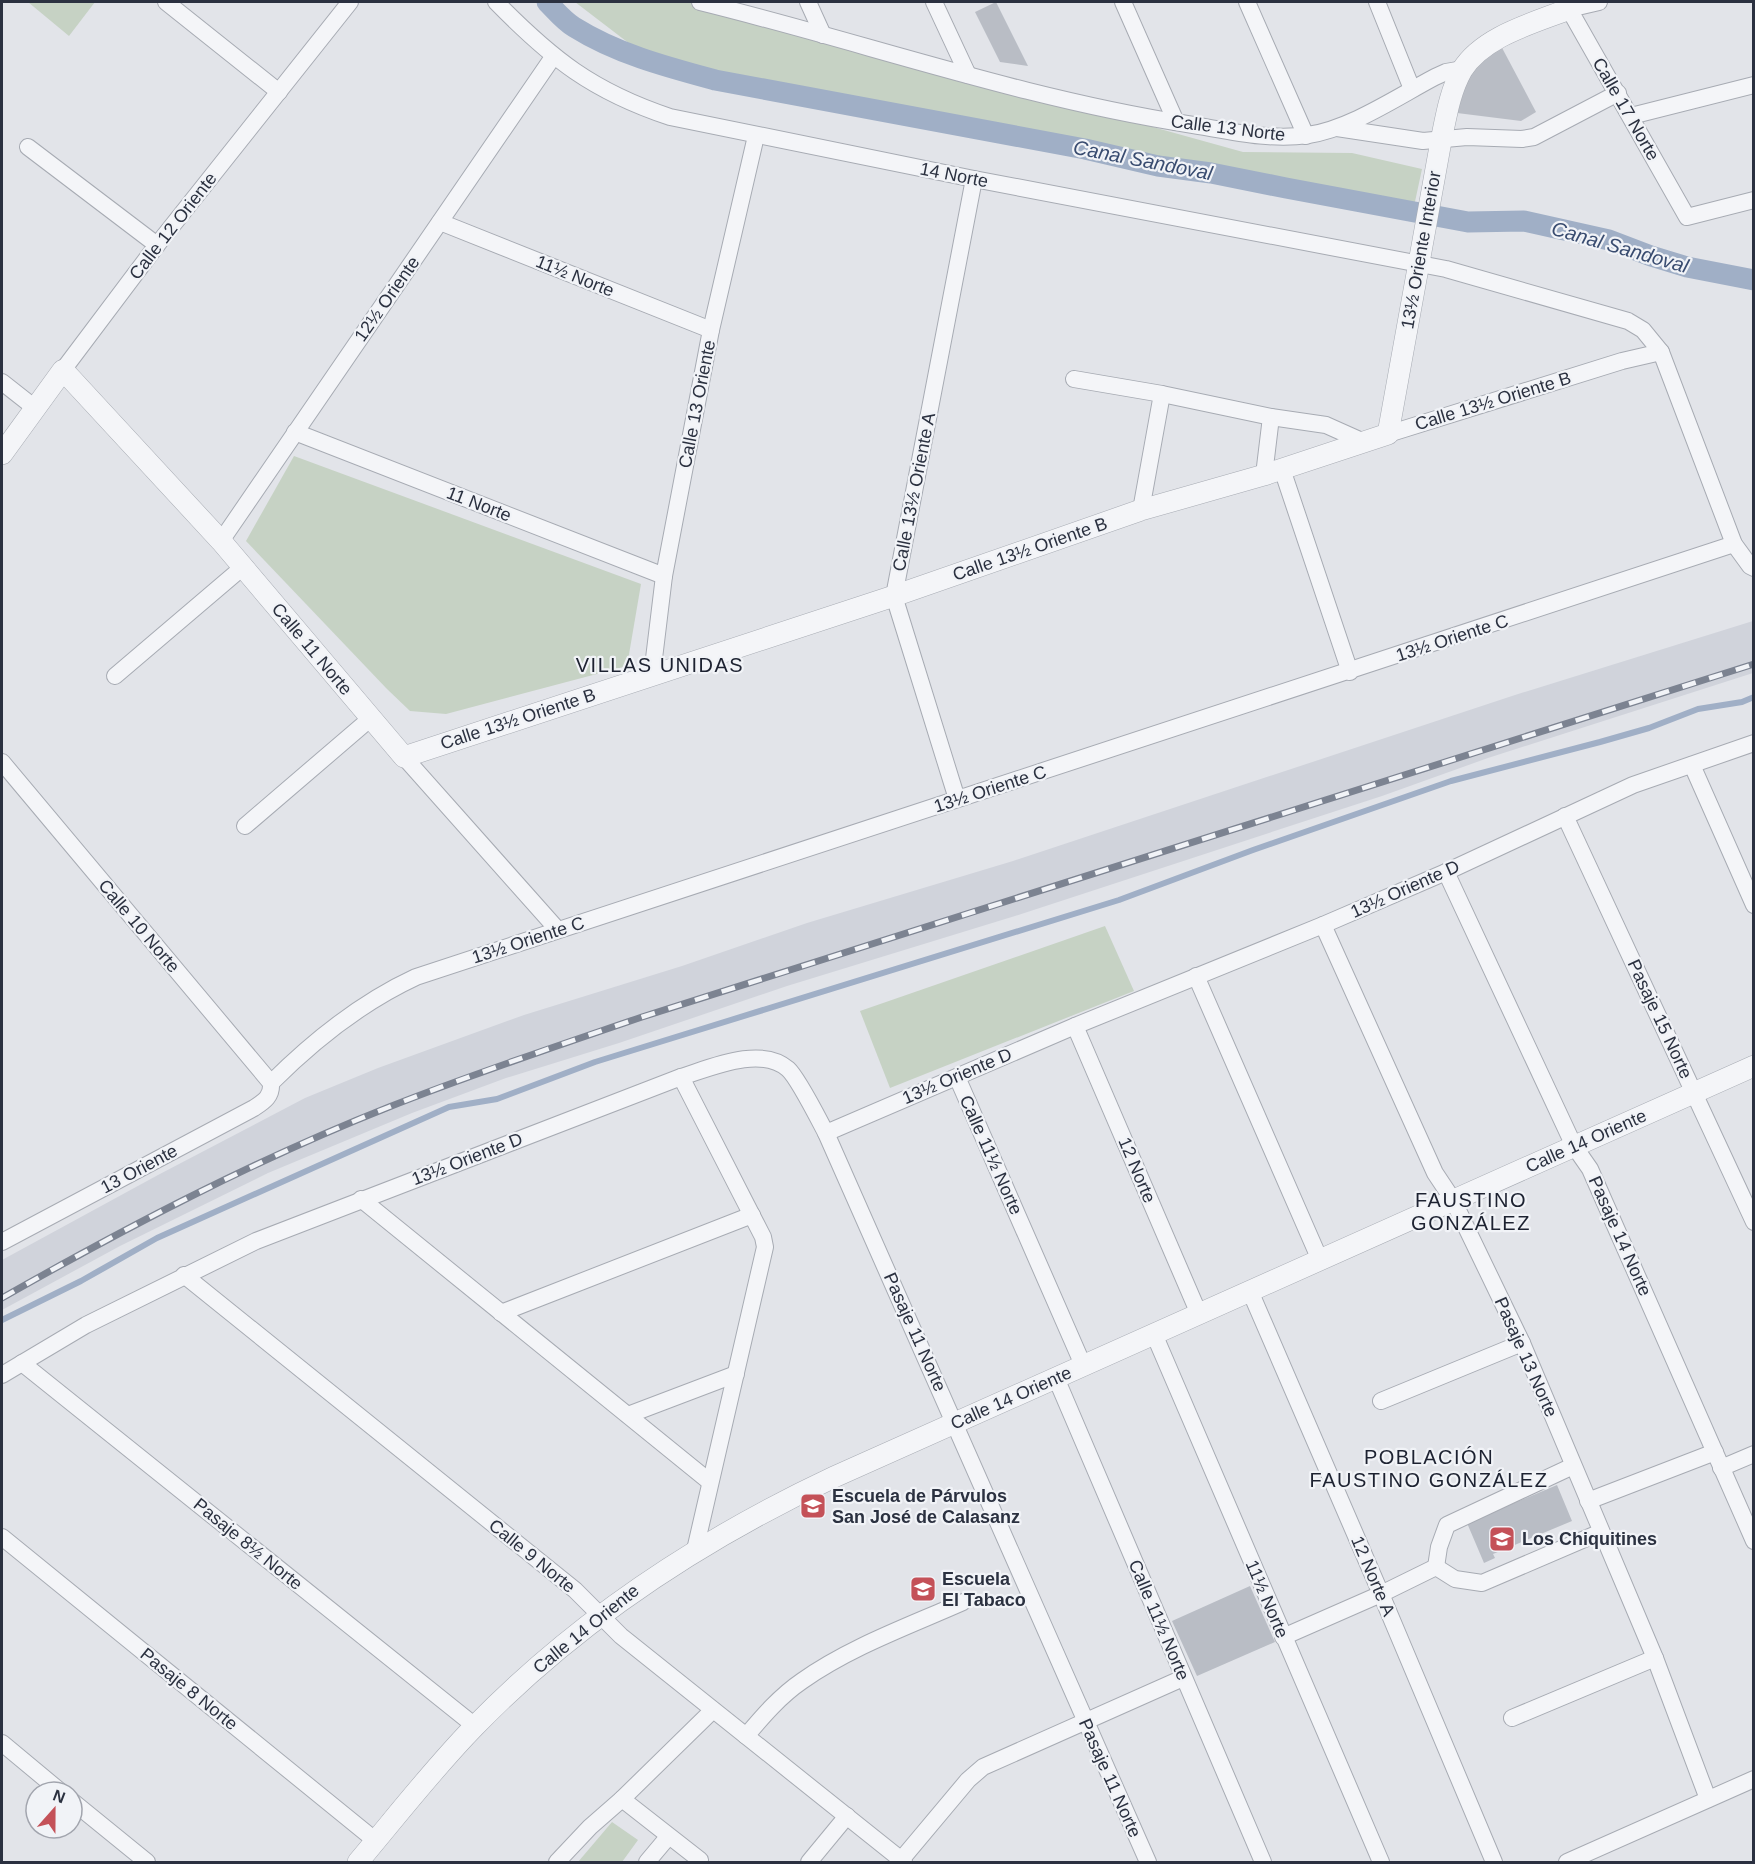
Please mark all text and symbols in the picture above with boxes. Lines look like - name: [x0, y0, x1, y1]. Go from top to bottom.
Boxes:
- street label: Calle 17 Norte: [1589, 54, 1663, 164]
- street label: Calle 13 Norte: [1170, 111, 1286, 145]
- water label: Canal Sandoval: [1072, 136, 1215, 184]
- street label: 14 Norte: [918, 159, 990, 191]
- street label: Calle 12 Oriente: [125, 169, 221, 283]
- street label: 13½ Oriente Interior: [1397, 169, 1445, 331]
- water label: Canal Sandoval: [1549, 217, 1691, 277]
- street label: 11½ Norte: [533, 251, 617, 301]
- street label: 12½ Oriente: [350, 253, 424, 345]
- street label: Calle 13 Oriente: [675, 338, 719, 470]
- street label: Calle 13½ Oriente B: [1413, 368, 1573, 434]
- street label: Calle 13½ Oriente A: [889, 411, 939, 573]
- street label: 11 Norte: [444, 483, 514, 525]
- street label: Calle 13½ Oriente B: [950, 513, 1110, 585]
- street label: Calle 11 Norte: [268, 599, 356, 699]
- street label: 13½ Oriente C: [1393, 610, 1511, 666]
- district label: VILLAS UNIDAS: [576, 654, 744, 676]
- street label: Calle 13½ Oriente B: [438, 684, 598, 754]
- street label: 13½ Oriente C: [931, 761, 1049, 817]
- street label: 13½ Oriente D: [1347, 856, 1463, 922]
- street label: Calle 10 Norte: [94, 876, 184, 976]
- street label: 13½ Oriente C: [469, 912, 587, 968]
- street label: Pasaje 15 Norte: [1624, 956, 1696, 1082]
- street label: 13½ Oriente D: [899, 1044, 1015, 1108]
- street label: Calle 11½ Norte: [956, 1092, 1026, 1218]
- street label: Calle 14 Oriente: [1523, 1105, 1649, 1177]
- street label: 13½ Oriente D: [409, 1129, 525, 1189]
- street label: 12 Norte: [1114, 1134, 1160, 1206]
- street label: 13 Oriente: [97, 1140, 181, 1198]
- street label: Pasaje 14 Norte: [1585, 1173, 1655, 1299]
- district label: FAUSTINO GONZÁLEZ: [1411, 1189, 1531, 1234]
- street label: Pasaje 11 Norte: [880, 1270, 950, 1394]
- street label: Pasaje 13 Norte: [1491, 1294, 1561, 1420]
- street label: Calle 14 Oriente: [948, 1362, 1074, 1434]
- district label: POBLACIÓN FAUSTINO GONZÁLEZ: [1310, 1446, 1548, 1491]
- place label: Escuela de Párvulos San José de Calasanz: [832, 1486, 1020, 1527]
- school or university icon: Escuela de Párvulos San José de Calasanz: [798, 1491, 828, 1521]
- street label: Pasaje 8½ Norte: [190, 1494, 306, 1594]
- street label: Calle 9 Norte: [485, 1515, 579, 1597]
- school or university icon: Los Chiquitines: [1487, 1524, 1517, 1554]
- place label: Los Chiquitines: [1522, 1529, 1657, 1549]
- street label: 12 Norte A: [1347, 1533, 1399, 1619]
- street label: Calle 11½ Norte: [1125, 1557, 1193, 1683]
- street label: 11½ Norte: [1242, 1557, 1292, 1641]
- place label: Escuela El Tabaco: [942, 1569, 1026, 1610]
- school or university icon: Escuela El Tabaco: [908, 1574, 938, 1604]
- street label: Calle 14 Oriente: [529, 1580, 643, 1678]
- street label: Pasaje 8 Norte: [136, 1644, 242, 1734]
- street label: Pasaje 11 Norte: [1075, 1716, 1145, 1840]
- north arrow: [24, 1780, 84, 1840]
- text: N: [51, 1786, 68, 1806]

